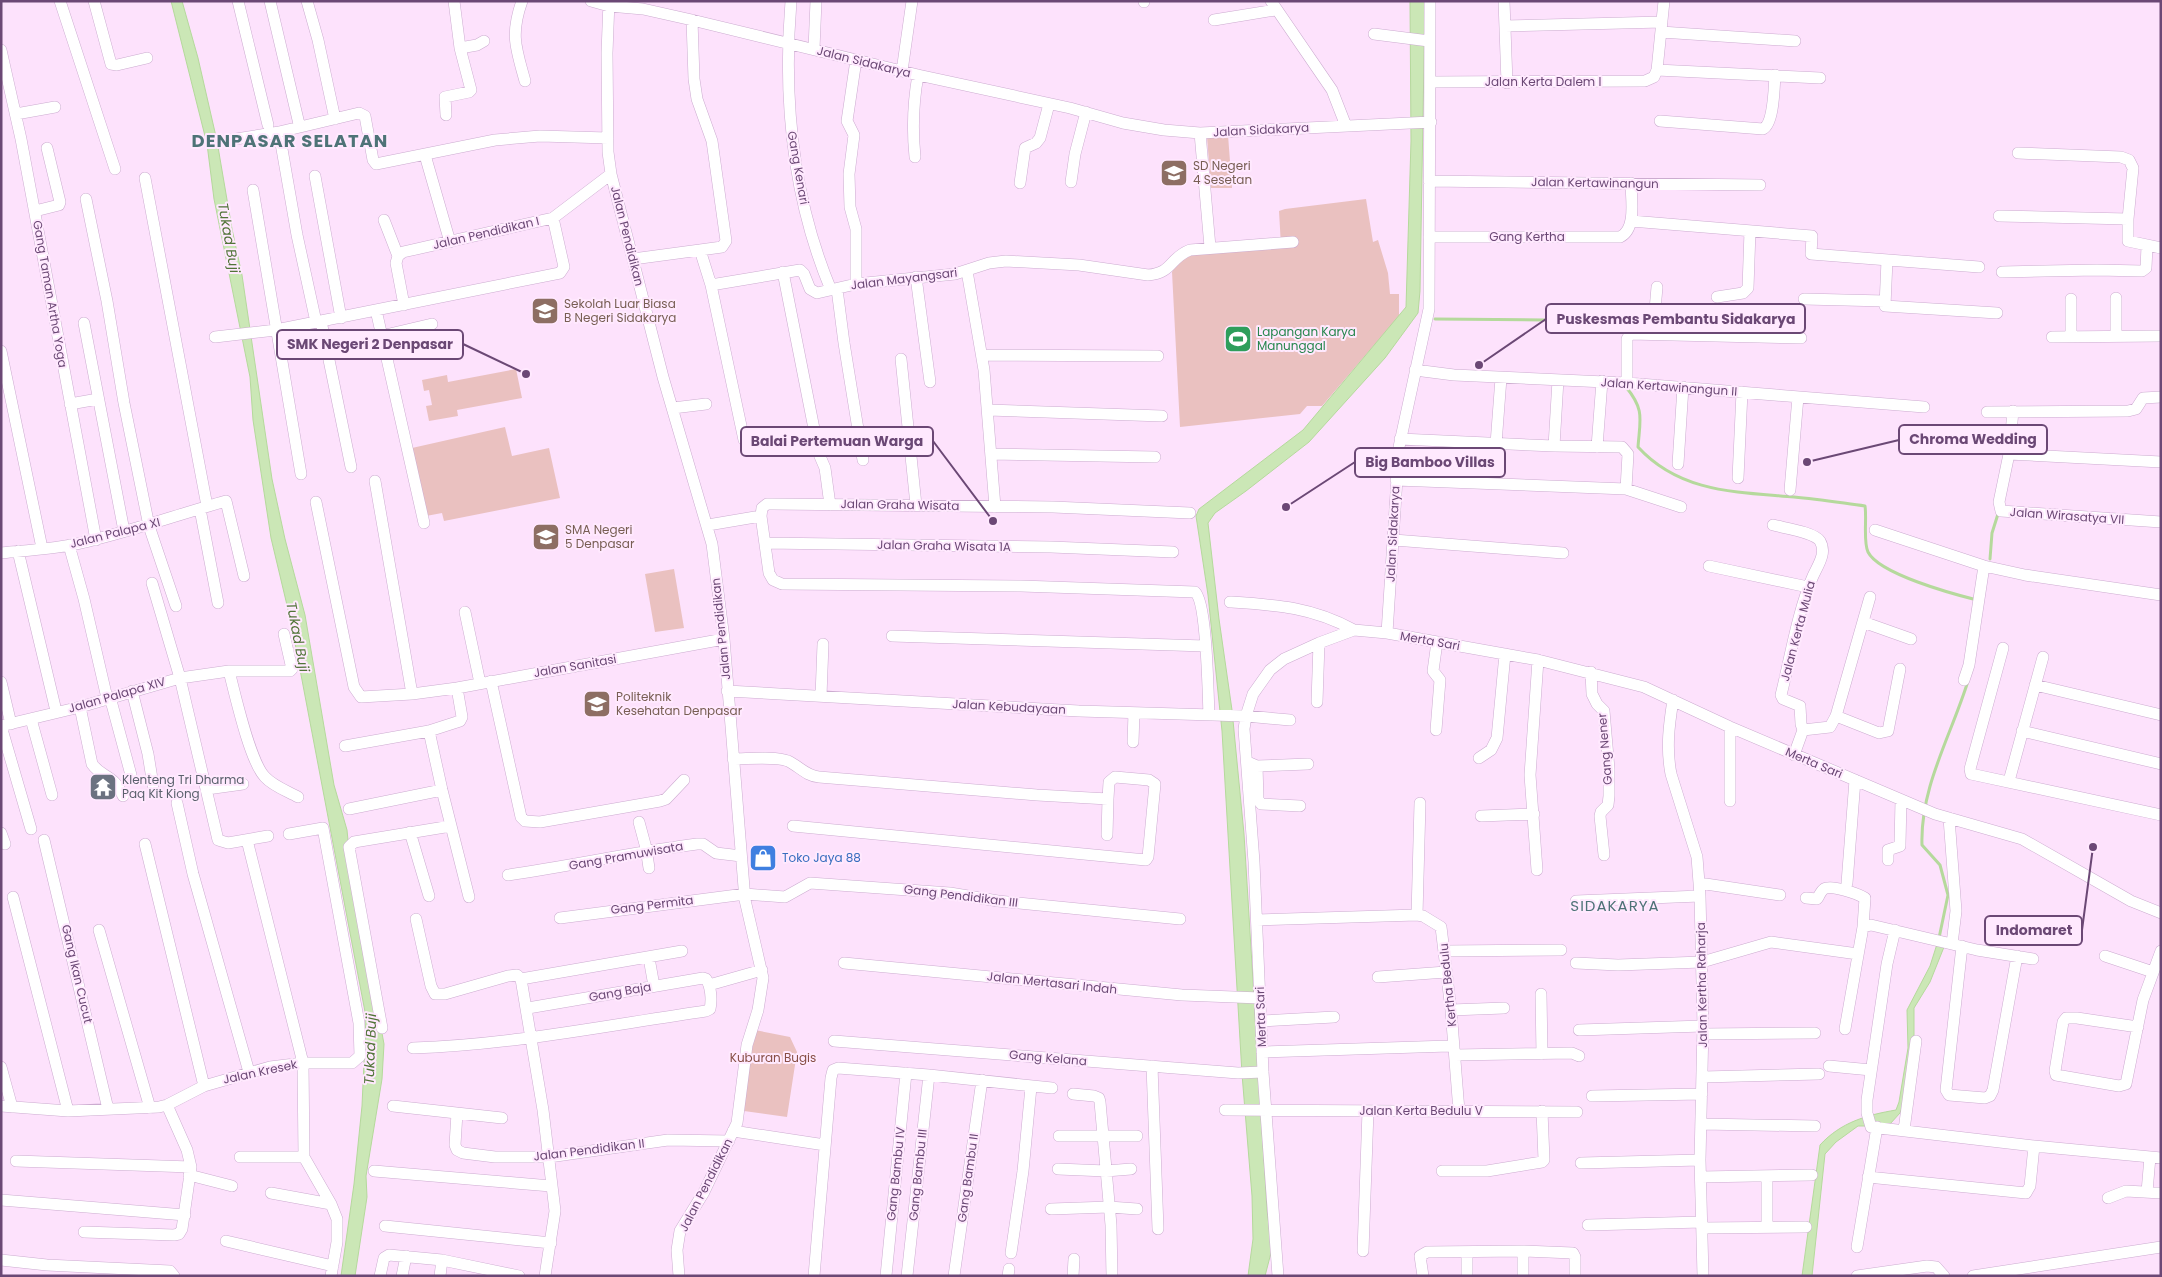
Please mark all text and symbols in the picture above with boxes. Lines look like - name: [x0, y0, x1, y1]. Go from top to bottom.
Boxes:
- street label: Jalan Sidakarya: [815, 42, 913, 81]
- street label: Jalan Kerta Dalem I: [1485, 73, 1601, 90]
- street label: Jalan Sidakarya: [1212, 118, 1309, 141]
- district label: DENPASAR SELATAN: [192, 128, 388, 153]
- street label: Gang Kenari: [784, 130, 813, 206]
- place label: SD Negeri 4 Sesetan: [1193, 157, 1252, 188]
- school or university icon: SD Negeri 4 Sesetan: [1159, 158, 1189, 188]
- street label: Jalan Kertawinangun: [1531, 173, 1659, 192]
- street label: Jalan Pendidikan: [607, 184, 648, 288]
- water label: Tukad Buji: [213, 201, 245, 275]
- street label: Jalan Pendidikan I: [431, 212, 541, 253]
- street label: Gang Taman Artha Yoga: [29, 219, 72, 369]
- street label: Gang Kertha: [1489, 228, 1565, 245]
- street label: Jalan Mayangsari: [850, 264, 958, 293]
- place label: Sekolah Luar Biasa B Negeri Sidakarya: [564, 295, 676, 326]
- school or university icon: Sekolah Luar Biasa B Negeri Sidakarya: [530, 296, 560, 326]
- callout: Puskesmas Pembantu Sidakarya: [1546, 304, 1805, 333]
- text: Puskesmas Pembantu Sidakarya: [1556, 309, 1796, 329]
- place label: Lapangan Karya Manunggal: [1257, 323, 1356, 354]
- sports icon: Lapangan Karya Manunggal: [1223, 324, 1253, 354]
- callout: SMK Negeri 2 Denpasar: [277, 330, 463, 359]
- text: SMK Negeri 2 Denpasar: [287, 334, 453, 354]
- street label: Jalan Kertawinangun II: [1600, 373, 1738, 400]
- callout: Chroma Wedding: [1899, 425, 2047, 454]
- callout: Balai Pertemuan Warga: [741, 427, 933, 456]
- text: Chroma Wedding: [1909, 429, 2037, 449]
- text: Balai Pertemuan Warga: [751, 431, 923, 451]
- callout: Big Bamboo Villas: [1355, 448, 1505, 477]
- text: Big Bamboo Villas: [1365, 452, 1495, 472]
- street label: Jalan Sidakarya: [1381, 485, 1404, 582]
- street label: Jalan Graha Wisata: [840, 495, 960, 514]
- street label: Jalan Wirasatya VII: [2009, 503, 2125, 528]
- street label: Jalan Palapa XI: [68, 513, 162, 552]
- place label: SMA Negeri 5 Denpasar: [565, 521, 635, 552]
- school or university icon: SMA Negeri 5 Denpasar: [531, 522, 561, 552]
- street label: Jalan Graha Wisata 1A: [877, 536, 1011, 555]
- street label: Jalan Pendidikan: [707, 577, 734, 681]
- street label: Jalan Kerta Mulia: [1776, 579, 1819, 683]
- water label: Tukad Buji: [281, 600, 315, 674]
- street label: Merta Sari: [1399, 627, 1461, 654]
- street label: Jalan Sanitasi: [532, 650, 618, 681]
- street label: Jalan Palapa XIV: [66, 672, 168, 717]
- place label: Politeknik Kesehatan Denpasar: [616, 688, 743, 719]
- school or university icon: Politeknik Kesehatan Denpasar: [582, 689, 612, 719]
- street label: Jalan Kebudayaan: [952, 695, 1066, 718]
- street label: Gang Nener: [1593, 712, 1616, 786]
- street label: Merta Sari: [1783, 743, 1845, 782]
- place label: Klenteng Tri Dharma Paq Kit Kiong: [122, 771, 244, 802]
- temple icon: Klenteng Tri Dharma Paq Kit Kiong: [88, 772, 118, 802]
- street label: Gang Pramuwisata: [567, 837, 684, 874]
- shop icon: Toko Jaya 88: [748, 843, 778, 873]
- place label: Toko Jaya 88: [782, 849, 861, 866]
- street label: Gang Pendidikan III: [903, 880, 1019, 911]
- street label: Gang Permita: [610, 891, 694, 918]
- district label: SIDAKARYA: [1570, 895, 1660, 916]
- callout: Indomaret: [1985, 916, 2082, 945]
- text: Indomaret: [1996, 920, 2073, 940]
- street label: Jalan Kertha Raharja: [1692, 922, 1711, 1048]
- street label: Gang Ikan Cucut: [58, 923, 97, 1025]
- street label: Kertha Bedulu: [1435, 943, 1460, 1028]
- street label: Jalan Mertasari Indah: [986, 967, 1118, 998]
- street label: Gang Baja: [587, 978, 652, 1005]
- street label: Merta Sari: [1251, 986, 1270, 1048]
- water label: Tukad Buji: [359, 1012, 381, 1085]
- street label: Gang Kelana: [1008, 1046, 1088, 1069]
- park label: Kuburan Bugis: [730, 1049, 816, 1066]
- street label: Jalan Kresek: [221, 1055, 299, 1088]
- street label: Jalan Kerta Bedulu V: [1359, 1102, 1483, 1119]
- street label: Gang Bambu IV: [882, 1126, 909, 1222]
- street label: Gang Bambu III: [904, 1128, 931, 1222]
- street label: Gang Bambu II: [953, 1133, 982, 1223]
- street label: Jalan Pendidikan II: [532, 1134, 645, 1165]
- street label: Jalan Pendidikan: [675, 1135, 736, 1234]

